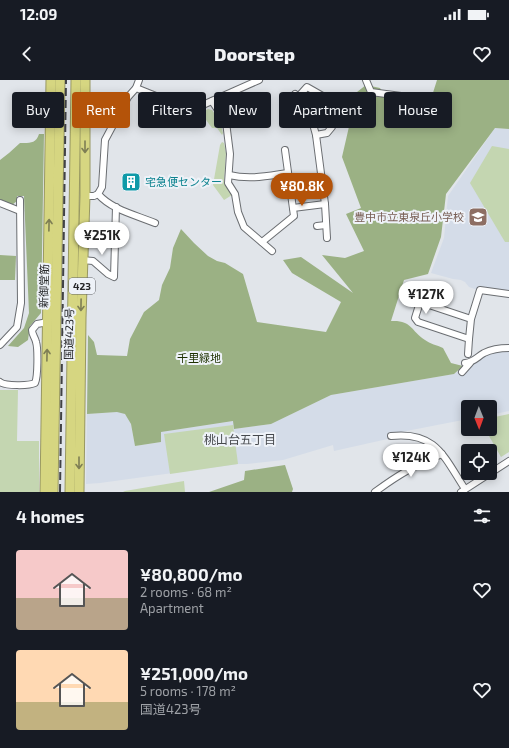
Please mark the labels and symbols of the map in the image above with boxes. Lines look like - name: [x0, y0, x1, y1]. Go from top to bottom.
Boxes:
- one-way arrow: [81, 140, 88, 153]
- building icon: 宅急便センター: [120, 171, 142, 193]
- pin: ¥80.8K: [269, 173, 335, 207]
- place label: 宅急便センター: [145, 175, 222, 188]
- school or university icon: 豊中市立東泉丘小学校: [467, 206, 489, 228]
- place label: 豊中市立東泉丘小学校: [354, 210, 464, 223]
- one-way arrow: [45, 219, 53, 232]
- pin: ¥251K: [74, 222, 130, 256]
- street label: 新御堂筋: [37, 264, 50, 308]
- road number: 423: [69, 278, 95, 294]
- pin: ¥127K: [398, 281, 454, 315]
- one-way arrow: [77, 298, 85, 311]
- street label: 国道423号: [62, 308, 75, 360]
- one-way arrow: [43, 349, 51, 362]
- park label: 千里緑地: [177, 351, 221, 364]
- north arrow: [461, 400, 497, 436]
- district label: 桃山台五丁目: [204, 432, 276, 446]
- pin: ¥124K: [383, 444, 439, 478]
- one-way arrow: [75, 456, 83, 469]

